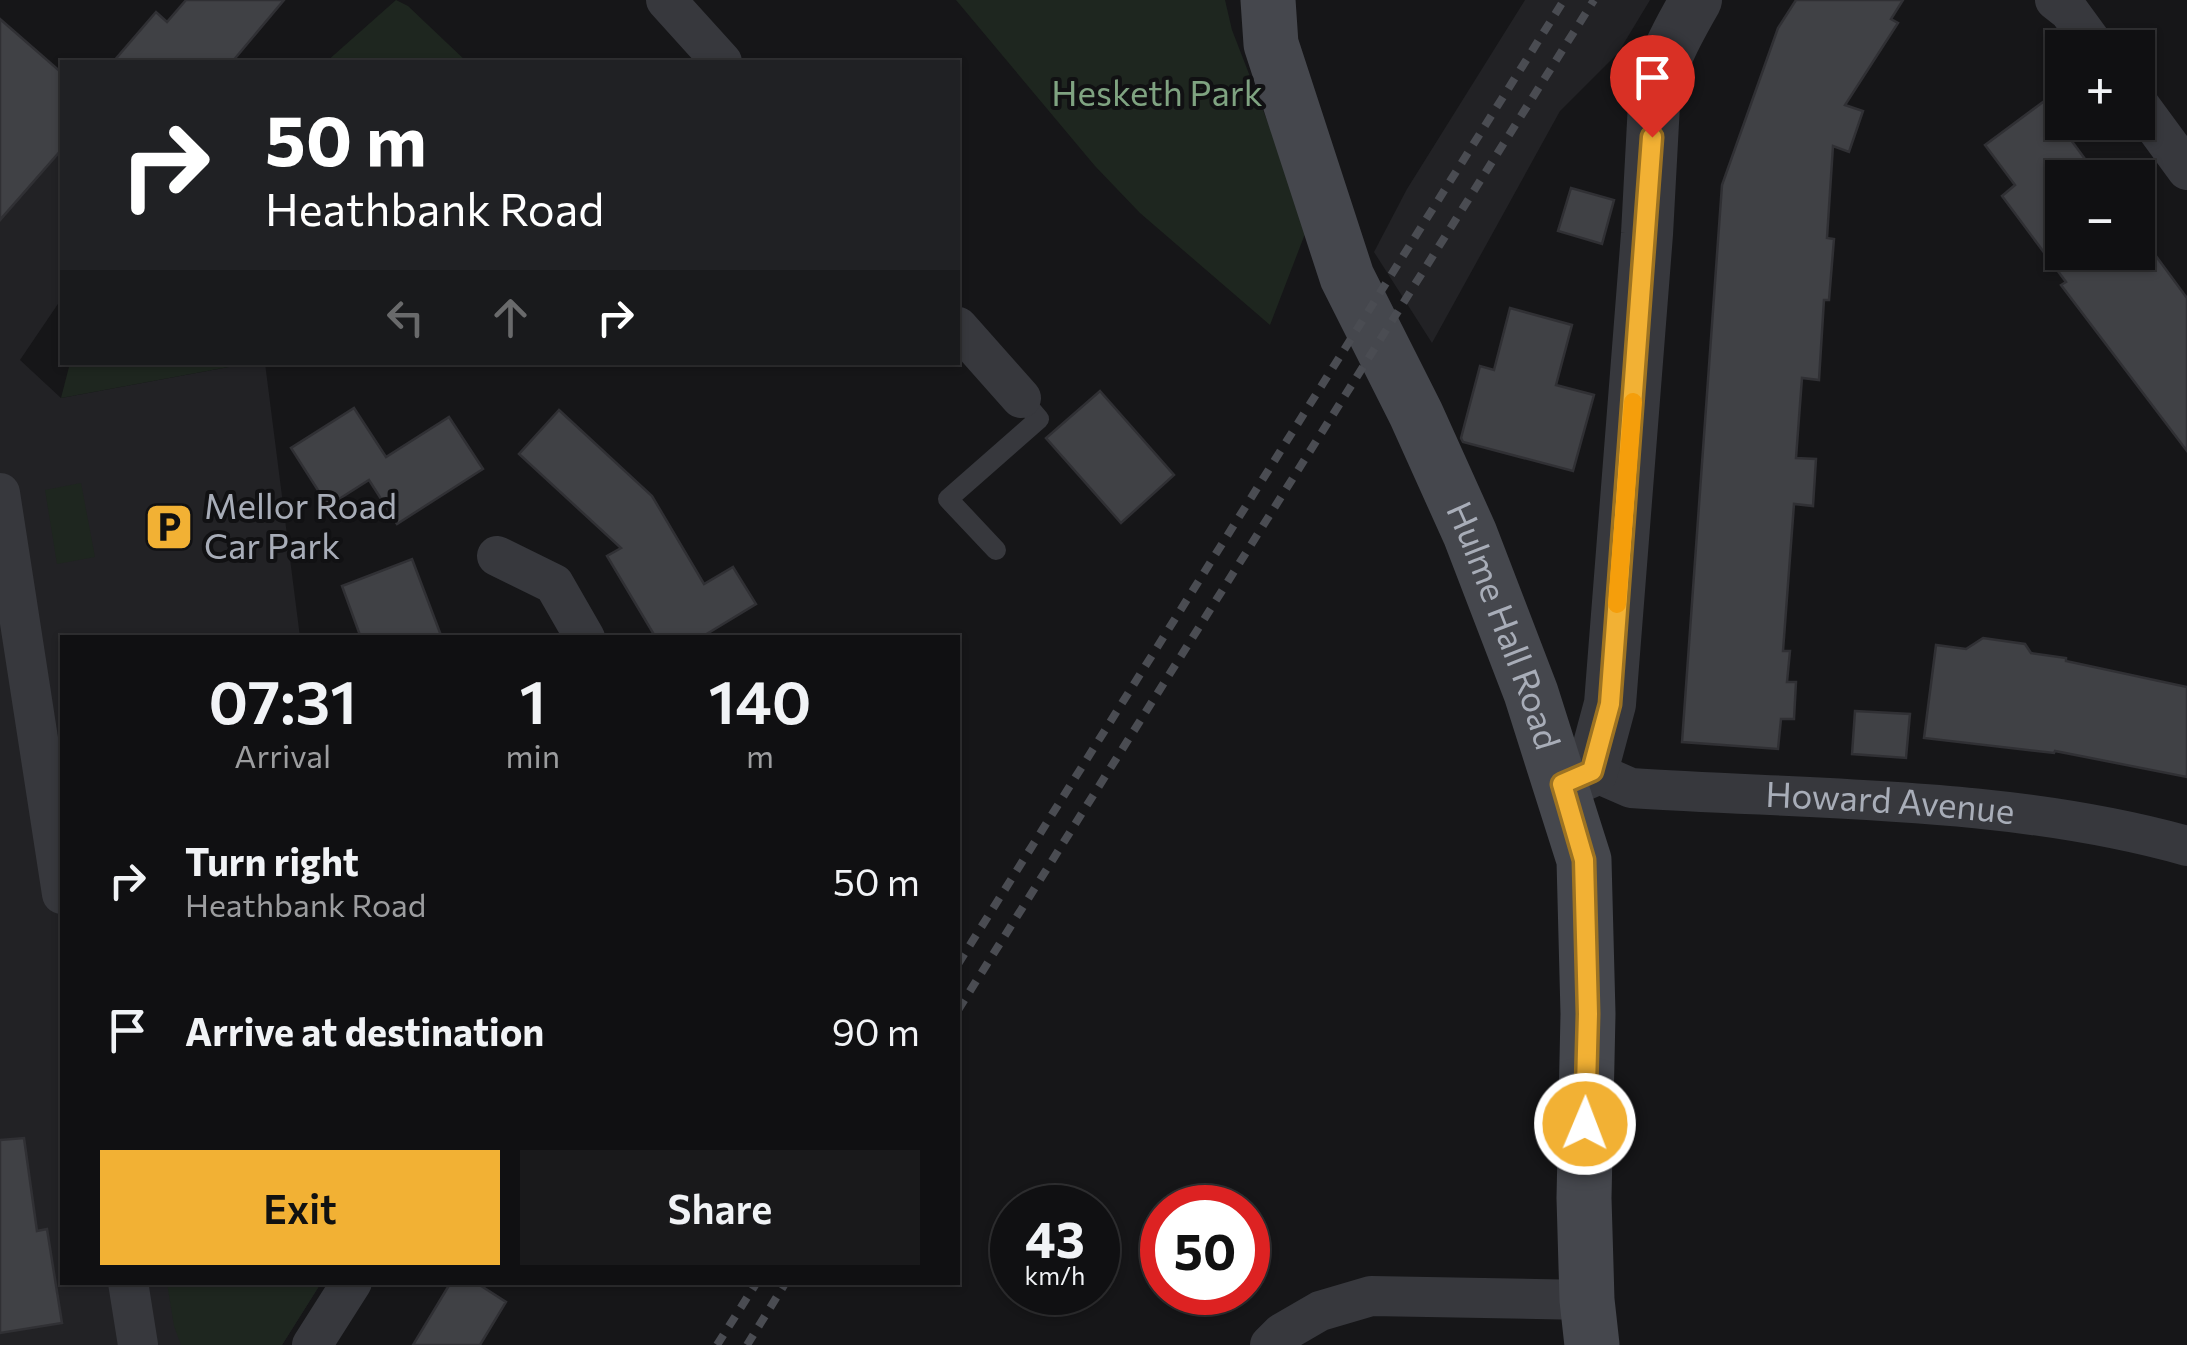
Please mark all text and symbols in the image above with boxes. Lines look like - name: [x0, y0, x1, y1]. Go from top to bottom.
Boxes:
- map controls: [2045, 30, 2155, 270]
- button: +: [2045, 30, 2155, 140]
- pin: [1610, 35, 1695, 138]
- icon: arrive: [1625, 50, 1680, 105]
- park label: Hesketh Park: [1051, 70, 1263, 113]
- text: 50 m: [265, 95, 427, 180]
- icon: right: [100, 100, 230, 230]
- button: −: [2045, 160, 2155, 270]
- text: Heathbank Road: [265, 180, 604, 235]
- icon: left: [378, 290, 433, 345]
- icon: ahead: [483, 290, 538, 345]
- icon: right: [588, 290, 643, 345]
- place label: Mellor Road Car Park: [204, 483, 397, 566]
- street label: Hulme Hall Road: [1439, 494, 1571, 754]
- parking icon: Mellor Road Car Park: [143, 501, 195, 553]
- text: 07:31: [209, 663, 357, 736]
- text: 1: [519, 663, 546, 736]
- text: 140: [709, 663, 811, 736]
- text: Arrival: [234, 735, 331, 775]
- text: min: [506, 735, 560, 775]
- text: m: [746, 735, 774, 775]
- street label: Howard Avenue: [1765, 771, 2017, 831]
- text: Turn right: [185, 837, 359, 884]
- icon: right: [100, 853, 155, 908]
- text: 50 m: [833, 857, 920, 904]
- text: Heathbank Road: [185, 884, 426, 924]
- icon: arrive: [100, 1003, 155, 1058]
- text: Arrive at destination: [185, 1007, 544, 1054]
- text: 90 m: [832, 1007, 920, 1054]
- position arrow: [1533, 1072, 1637, 1176]
- button: Exit: [100, 1150, 500, 1265]
- button: Share: [520, 1150, 920, 1265]
- speed limit sign: 50: [1140, 1185, 1270, 1315]
- text: 43: [1025, 1207, 1085, 1268]
- text: km/h: [1025, 1260, 1085, 1290]

